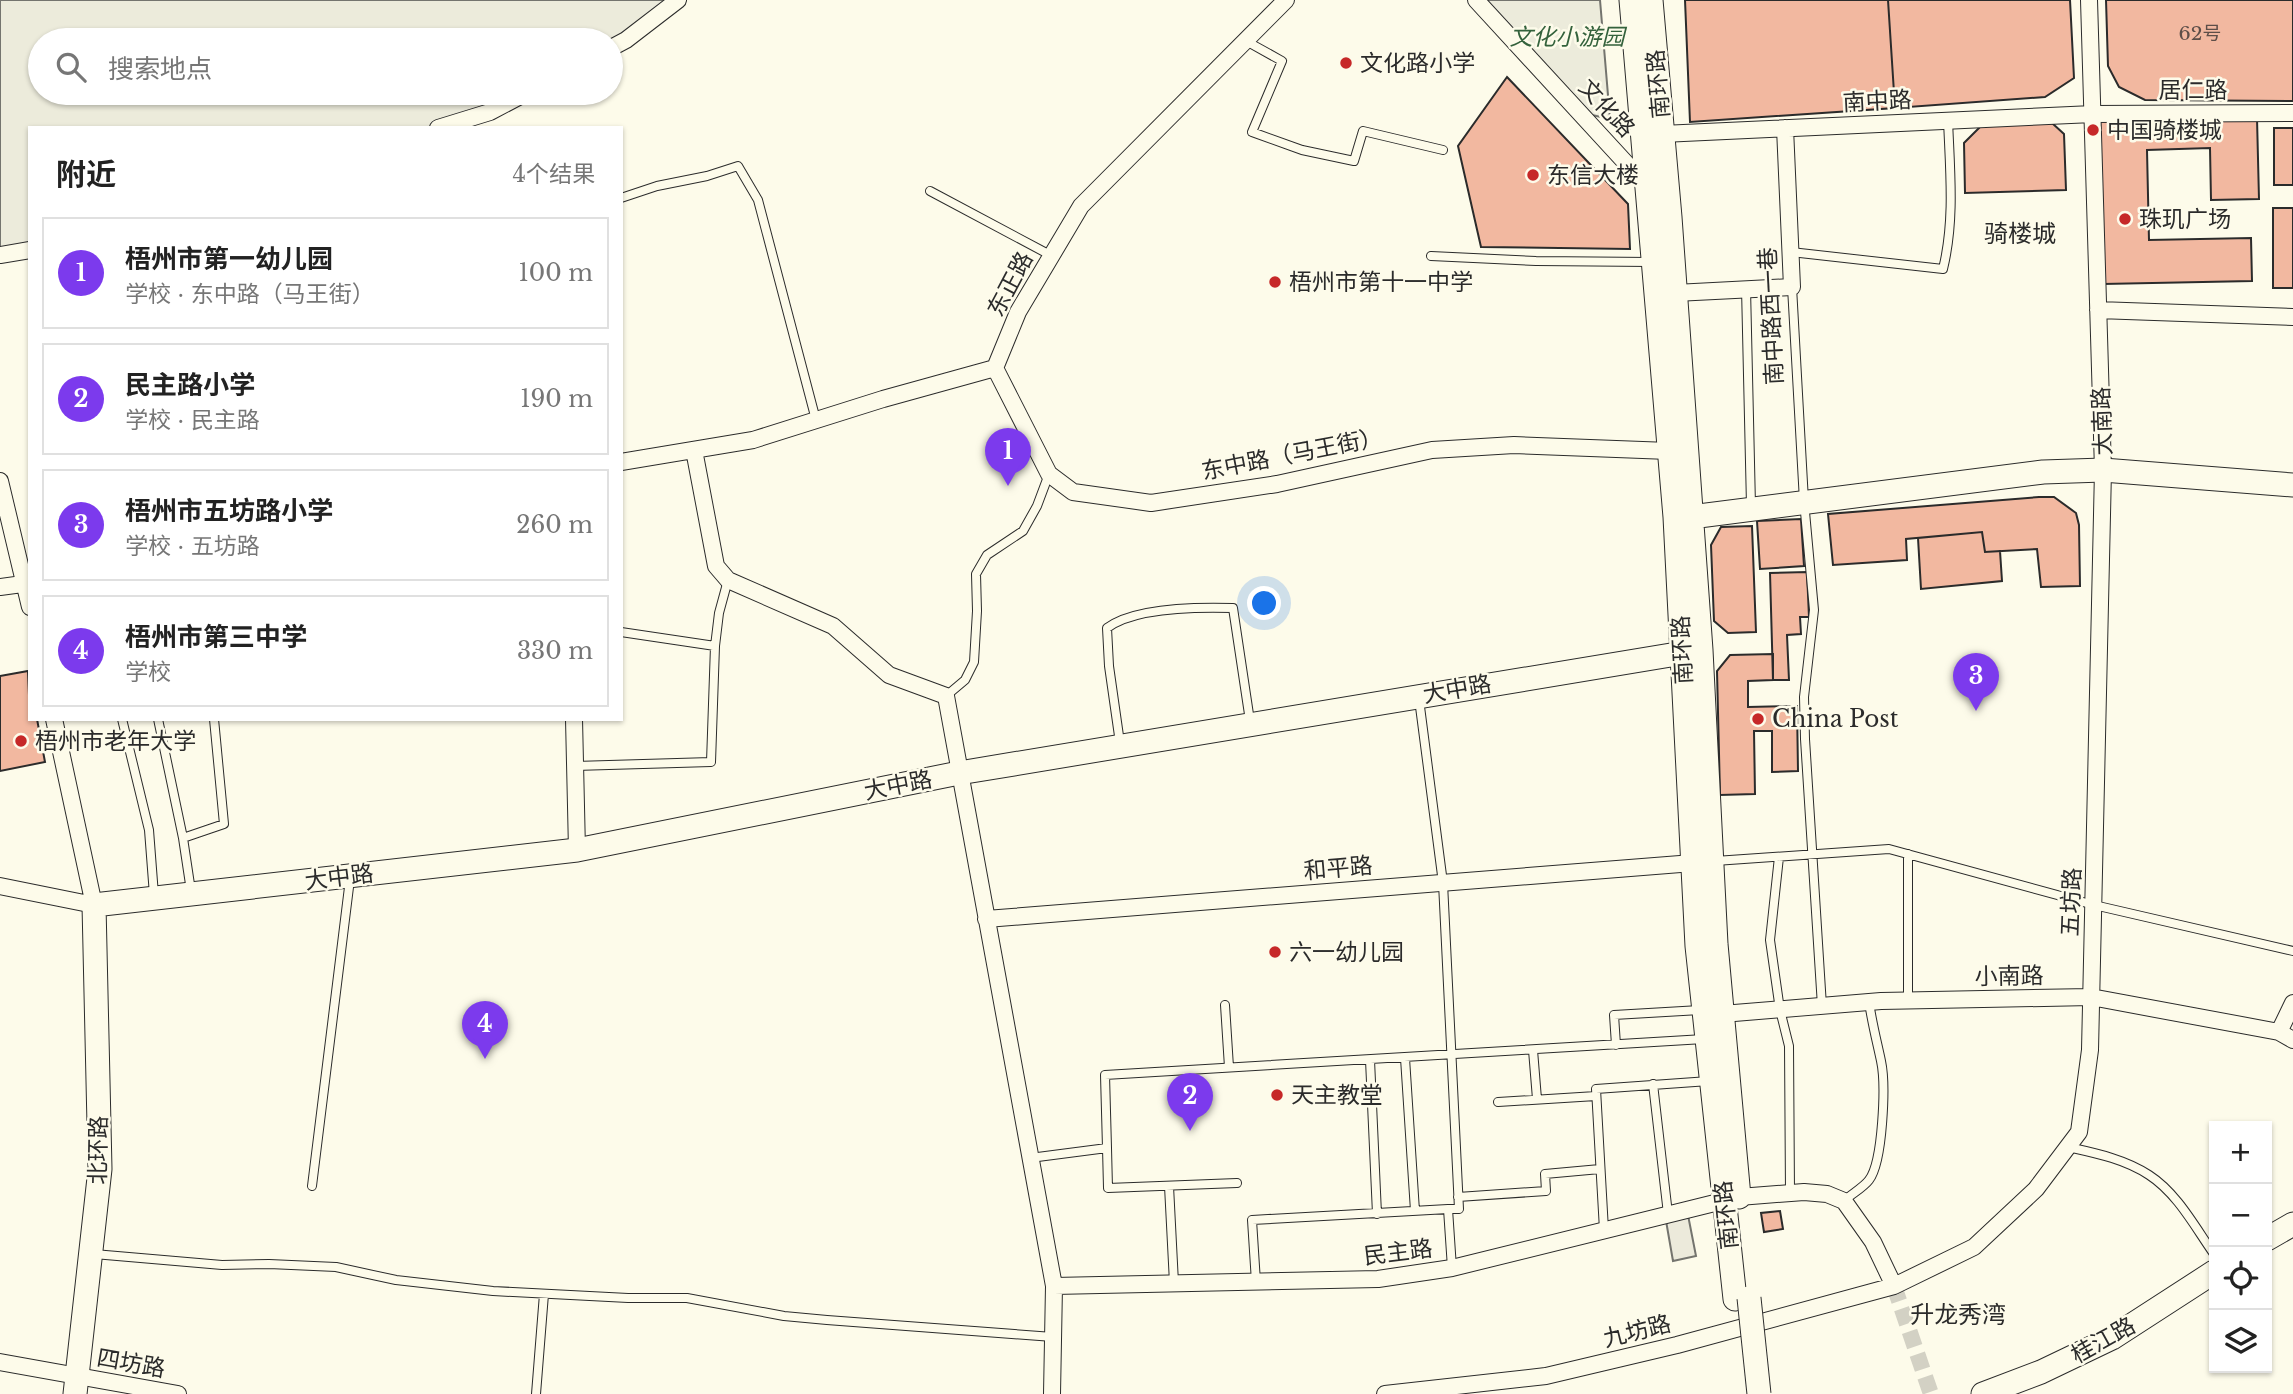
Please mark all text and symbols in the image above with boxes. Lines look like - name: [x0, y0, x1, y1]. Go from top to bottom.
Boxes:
- house number: 62号: [2179, 22, 2221, 45]
- park label: 文化小游园: [1510, 23, 1628, 51]
- search box: [28, 28, 623, 105]
- icon: search: [52, 48, 90, 86]
- street label: 南环路: [1641, 48, 1675, 120]
- place label: 文化路小学: [1360, 49, 1475, 77]
- text: 搜索地点: [108, 53, 212, 85]
- marker: 文化路小学: [1338, 55, 1354, 71]
- street label: 文化路: [1573, 73, 1641, 143]
- street label: 居仁路: [2159, 76, 2228, 104]
- street label: 南中路: [1842, 85, 1912, 117]
- place label: 中国骑楼城: [2107, 116, 2222, 144]
- marker: 中国骑楼城: [2085, 122, 2101, 138]
- text: 附近: [56, 156, 116, 193]
- text: 4个结果: [513, 160, 595, 188]
- place label: 东信大楼: [1547, 161, 1639, 189]
- marker: 东信大楼: [1525, 167, 1541, 183]
- place label: 珠玑广场: [2139, 205, 2231, 233]
- marker: 珠玑广场: [2117, 211, 2133, 227]
- district label: 骑楼城: [1984, 219, 2056, 248]
- text: 梧州市第一幼儿园: [125, 243, 333, 275]
- street label: 南中路西一巷: [1753, 246, 1789, 386]
- street label: 东正路: [981, 247, 1039, 321]
- text: 1: [76, 259, 86, 287]
- text: 100 m: [519, 259, 593, 287]
- place label: 梧州市第十一中学: [1289, 268, 1473, 296]
- marker: 梧州市第十一中学: [1267, 274, 1283, 290]
- text: 学校 · 东中路（马王街）: [125, 280, 375, 308]
- text: 民主路小学: [125, 369, 255, 401]
- text: 2: [74, 385, 88, 413]
- text: 190 m: [520, 385, 593, 413]
- street label: 大南路: [2087, 386, 2117, 456]
- text: 学校 · 民主路: [125, 406, 260, 434]
- street label: 东中路（马王街）: [1199, 423, 1385, 485]
- pin: 1: [985, 428, 1031, 486]
- text: 梧州市五坊路小学: [125, 495, 333, 527]
- text: 3: [74, 511, 88, 539]
- text: 260 m: [516, 511, 593, 539]
- text: 学校 · 五坊路: [125, 532, 260, 560]
- your location: [1247, 586, 1281, 620]
- street label: 南环路: [1666, 615, 1698, 685]
- text: 梧州市第三中学: [125, 621, 307, 653]
- text: 4: [73, 637, 89, 665]
- text: 330 m: [517, 637, 593, 665]
- pin: 3: [1953, 653, 1999, 711]
- text: 学校: [125, 658, 171, 686]
- street label: 大中路: [1421, 669, 1493, 709]
- place label: China Post: [1772, 705, 1899, 733]
- marker: China Post: [1750, 711, 1766, 727]
- place label: 梧州市老年大学: [35, 727, 196, 755]
- marker: 梧州市老年大学: [13, 733, 29, 749]
- street label: 大中路: [861, 765, 935, 805]
- street label: 和平路: [1302, 851, 1374, 885]
- street label: 大中路: [303, 859, 375, 895]
- street label: 五坊路: [2056, 867, 2086, 937]
- place label: 六一幼儿园: [1289, 938, 1404, 966]
- marker: 六一幼儿园: [1267, 944, 1283, 960]
- street label: 小南路: [1974, 961, 2044, 991]
- pin: 4: [462, 1001, 508, 1059]
- pin: 2: [1167, 1073, 1213, 1131]
- place label: 天主教堂: [1291, 1081, 1383, 1109]
- marker: 天主教堂: [1269, 1087, 1285, 1103]
- street label: 北环路: [83, 1115, 113, 1185]
- map controls: [2209, 1121, 2272, 1373]
- button: +: [2209, 1121, 2272, 1184]
- street label: 南环路: [1708, 1179, 1744, 1251]
- button: −: [2209, 1184, 2272, 1247]
- street label: 民主路: [1362, 1234, 1434, 1270]
- button: locate: [2209, 1247, 2272, 1310]
- district label: 升龙秀湾: [1910, 1300, 2006, 1329]
- street label: 九坊路: [1600, 1309, 1674, 1353]
- button: layers: [2209, 1310, 2272, 1373]
- street label: 桂江路: [2066, 1311, 2140, 1369]
- street label: 四坊路: [95, 1343, 167, 1383]

